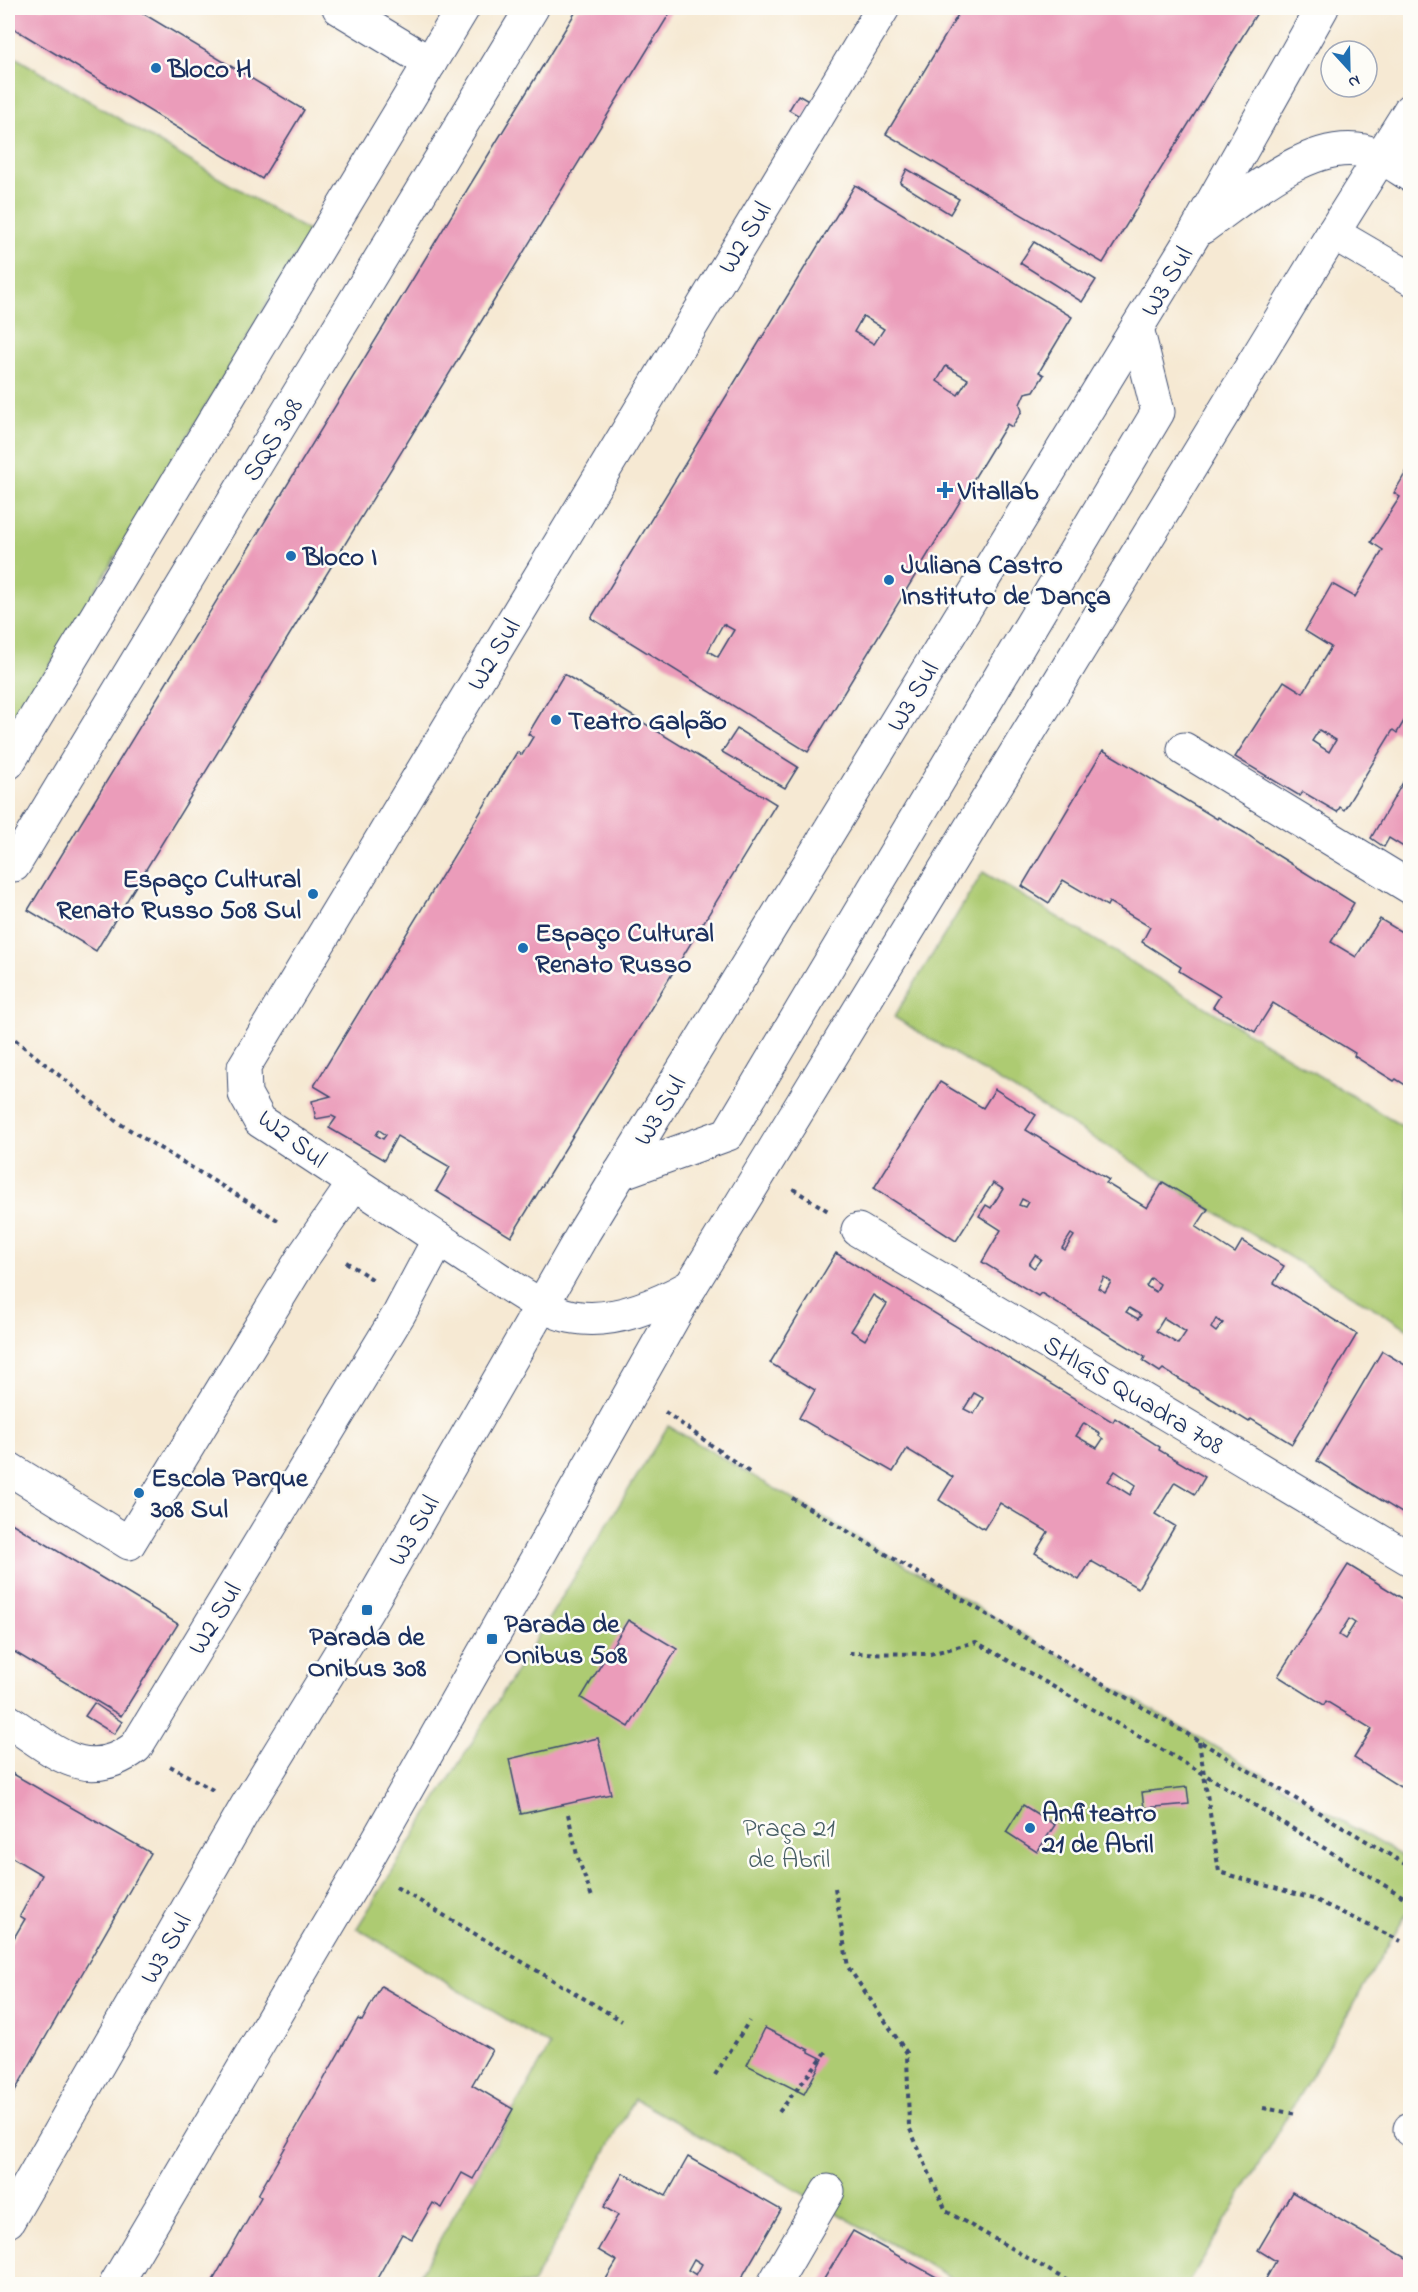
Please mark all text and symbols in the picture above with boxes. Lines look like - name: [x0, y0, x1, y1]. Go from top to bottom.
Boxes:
- north arrow: [1319, 39, 1379, 99]
- place label: Bloco H: [166, 51, 252, 90]
- marker: Bloco H: [149, 61, 163, 75]
- text: N: [1344, 68, 1363, 94]
- street label: W2 Sul: [709, 195, 783, 282]
- street label: W3 Sul: [1132, 240, 1204, 325]
- street label: SQS 308: [234, 391, 314, 490]
- place label: Vitallab: [957, 473, 1039, 512]
- marker: Vitallab: [936, 481, 954, 499]
- place label: Bloco I: [301, 539, 377, 578]
- place label: Juliana Castro Instituto de Dança: [901, 547, 1111, 617]
- marker: Bloco I: [284, 549, 298, 563]
- marker: Juliana Castro Instituto de Dança: [882, 573, 896, 587]
- street label: W2 Sul: [458, 612, 532, 699]
- street label: W3 Sul: [878, 655, 950, 740]
- place label: Teatro Galpão: [568, 703, 727, 742]
- marker: Teatro Galpão: [549, 713, 563, 727]
- place label: Espaço Cultural Renato Russo 508 Sul: [56, 861, 301, 931]
- marker: Espaço Cultural Renato Russo 508 Sul: [306, 887, 320, 901]
- place label: Espaço Cultural Renato Russo: [535, 915, 714, 985]
- marker: Espaço Cultural Renato Russo: [516, 941, 530, 955]
- street label: W3 Sul: [625, 1069, 697, 1154]
- street label: W2 Sul: [248, 1101, 335, 1179]
- street label: SHIGS Quadra 708: [1035, 1327, 1231, 1466]
- place label: Escola Parque 308 Sul: [150, 1460, 309, 1530]
- marker: Escola Parque 308 Sul: [132, 1486, 146, 1500]
- street label: W3 Sul: [379, 1489, 451, 1574]
- street label: W2 Sul: [179, 1576, 253, 1663]
- marker: Parada de Onibus 308: [360, 1603, 374, 1617]
- place label: Parada de Onibus 508: [504, 1606, 627, 1676]
- place label: Parada de Onibus 308: [308, 1619, 426, 1689]
- marker: Parada de Onibus 508: [485, 1632, 499, 1646]
- place label: Anfiteatro 21 de Abril: [1041, 1795, 1157, 1865]
- park label: Praça 21 de Abril: [743, 1810, 835, 1880]
- marker: Anfiteatro 21 de Abril: [1023, 1821, 1037, 1835]
- street label: W3 Sul: [131, 1907, 203, 1992]

